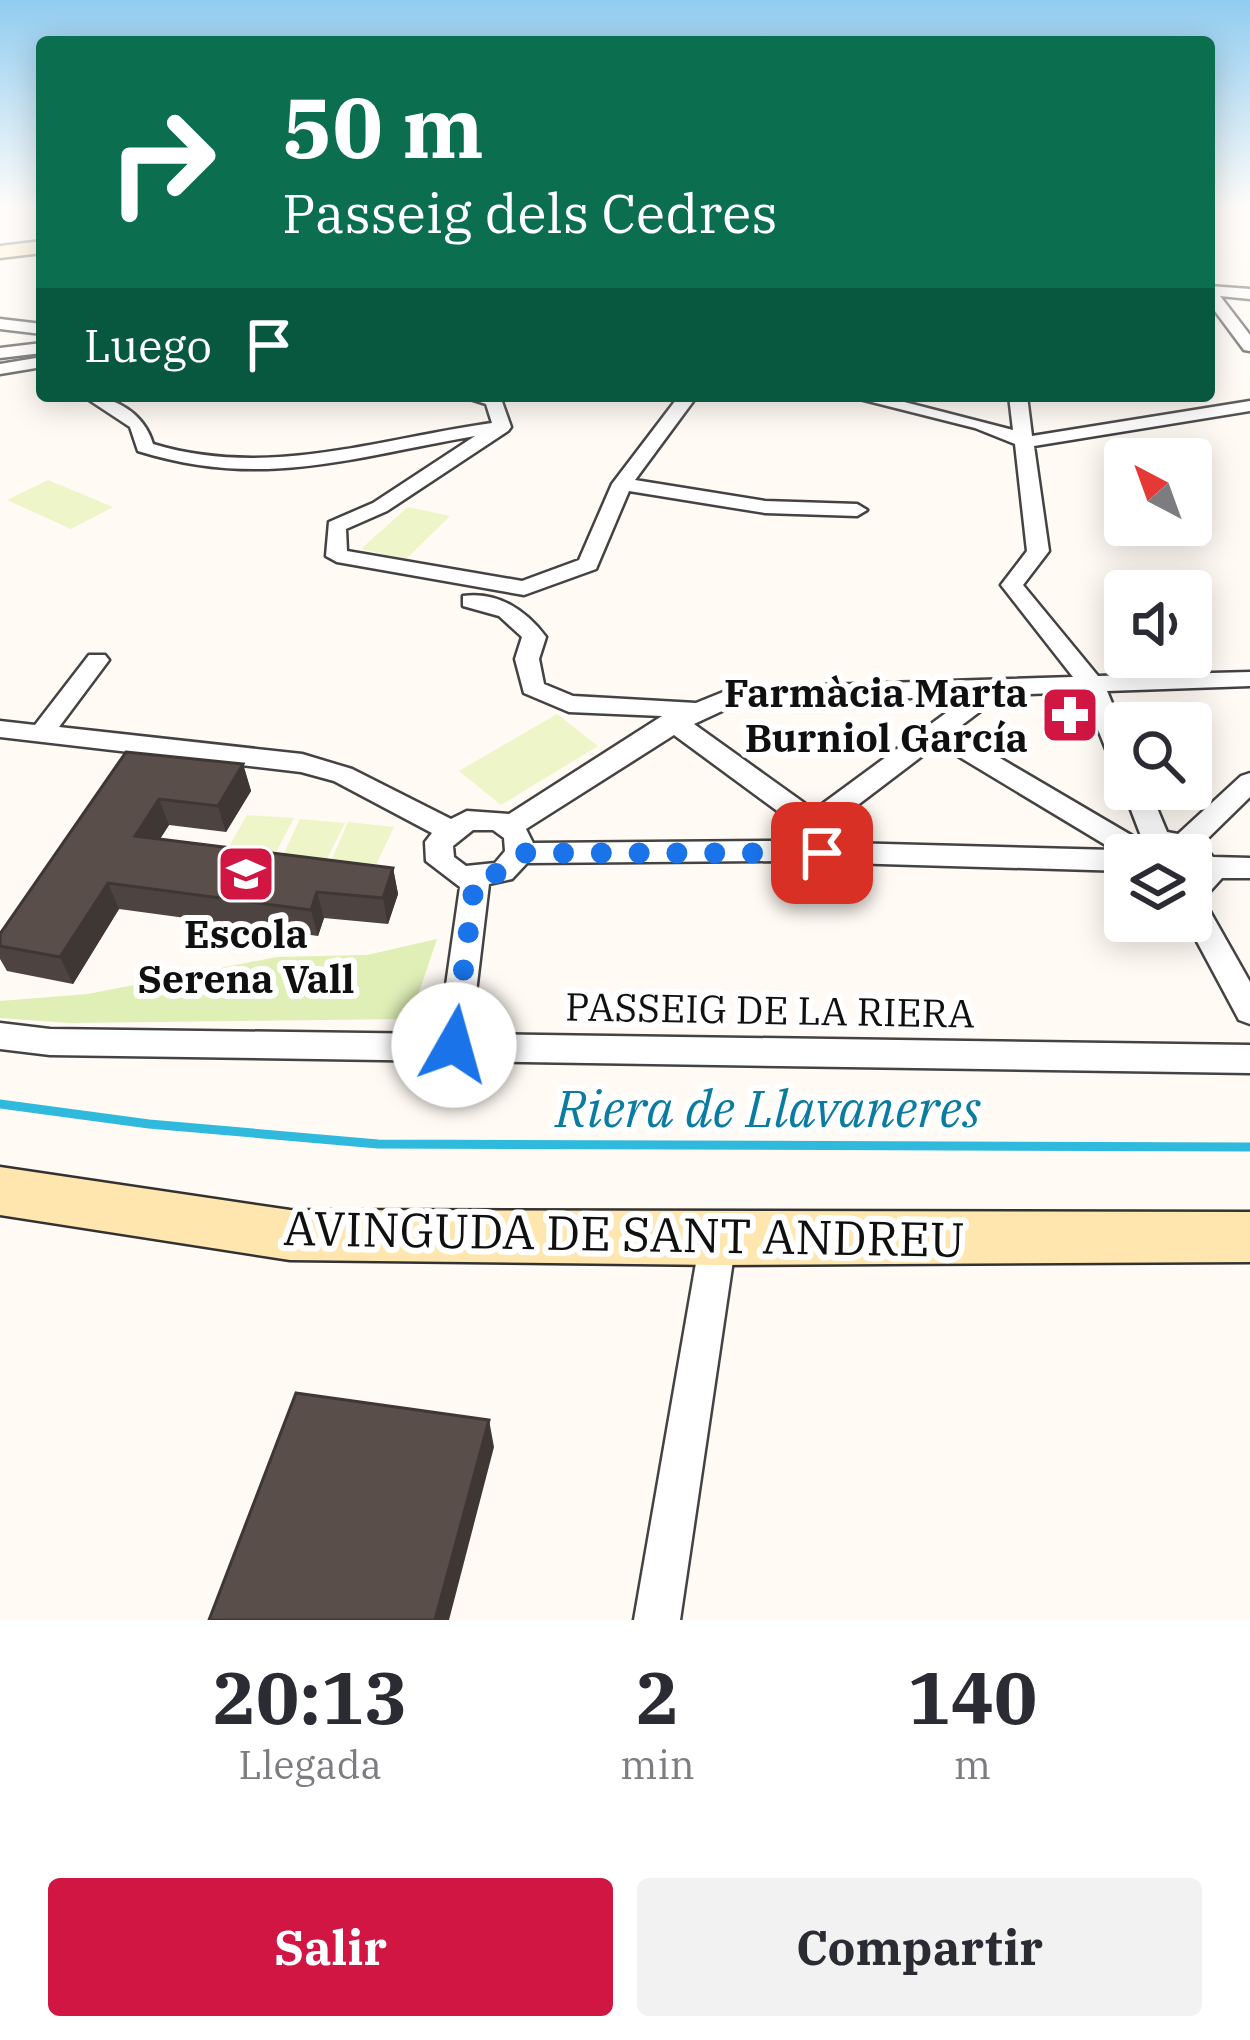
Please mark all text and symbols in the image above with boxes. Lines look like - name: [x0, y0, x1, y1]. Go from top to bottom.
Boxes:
- text: 50 m: [282, 72, 484, 181]
- icon: right: [84, 84, 240, 240]
- text: Passeig dels Cedres: [282, 178, 778, 248]
- icon: arrive: [236, 312, 302, 378]
- text: Luego: [84, 316, 212, 374]
- north arrow: [1104, 438, 1212, 546]
- map controls: [1104, 438, 1212, 942]
- button: sound: [1104, 570, 1212, 678]
- place label: Farmàcia Marta Burniol García: [724, 667, 1028, 763]
- pharmacy icon: Farmàcia Marta Burniol García: [1039, 684, 1101, 746]
- button: search: [1104, 702, 1212, 810]
- pin: [771, 802, 873, 904]
- icon: arrive: [789, 820, 855, 886]
- button: layers: [1104, 834, 1212, 942]
- school or university icon: Escola Serena Vall: [215, 843, 277, 905]
- place label: Escola Serena Vall: [138, 908, 354, 1004]
- street label: PASSEIG DE LA RIERA: [565, 980, 976, 1039]
- position arrow: [391, 982, 517, 1108]
- water label: Riera de Llavaneres: [553, 1075, 981, 1141]
- street label: AVINGUDA DE SANT ANDREU: [283, 1196, 965, 1270]
- text: 20:13: [213, 1650, 407, 1744]
- text: 2: [636, 1650, 679, 1744]
- text: 140: [908, 1650, 1037, 1744]
- text: Llegada: [239, 1739, 382, 1790]
- text: min: [620, 1739, 695, 1790]
- text: m: [954, 1739, 991, 1790]
- button: Salir: [48, 1878, 613, 2016]
- button: Compartir: [637, 1878, 1202, 2016]

